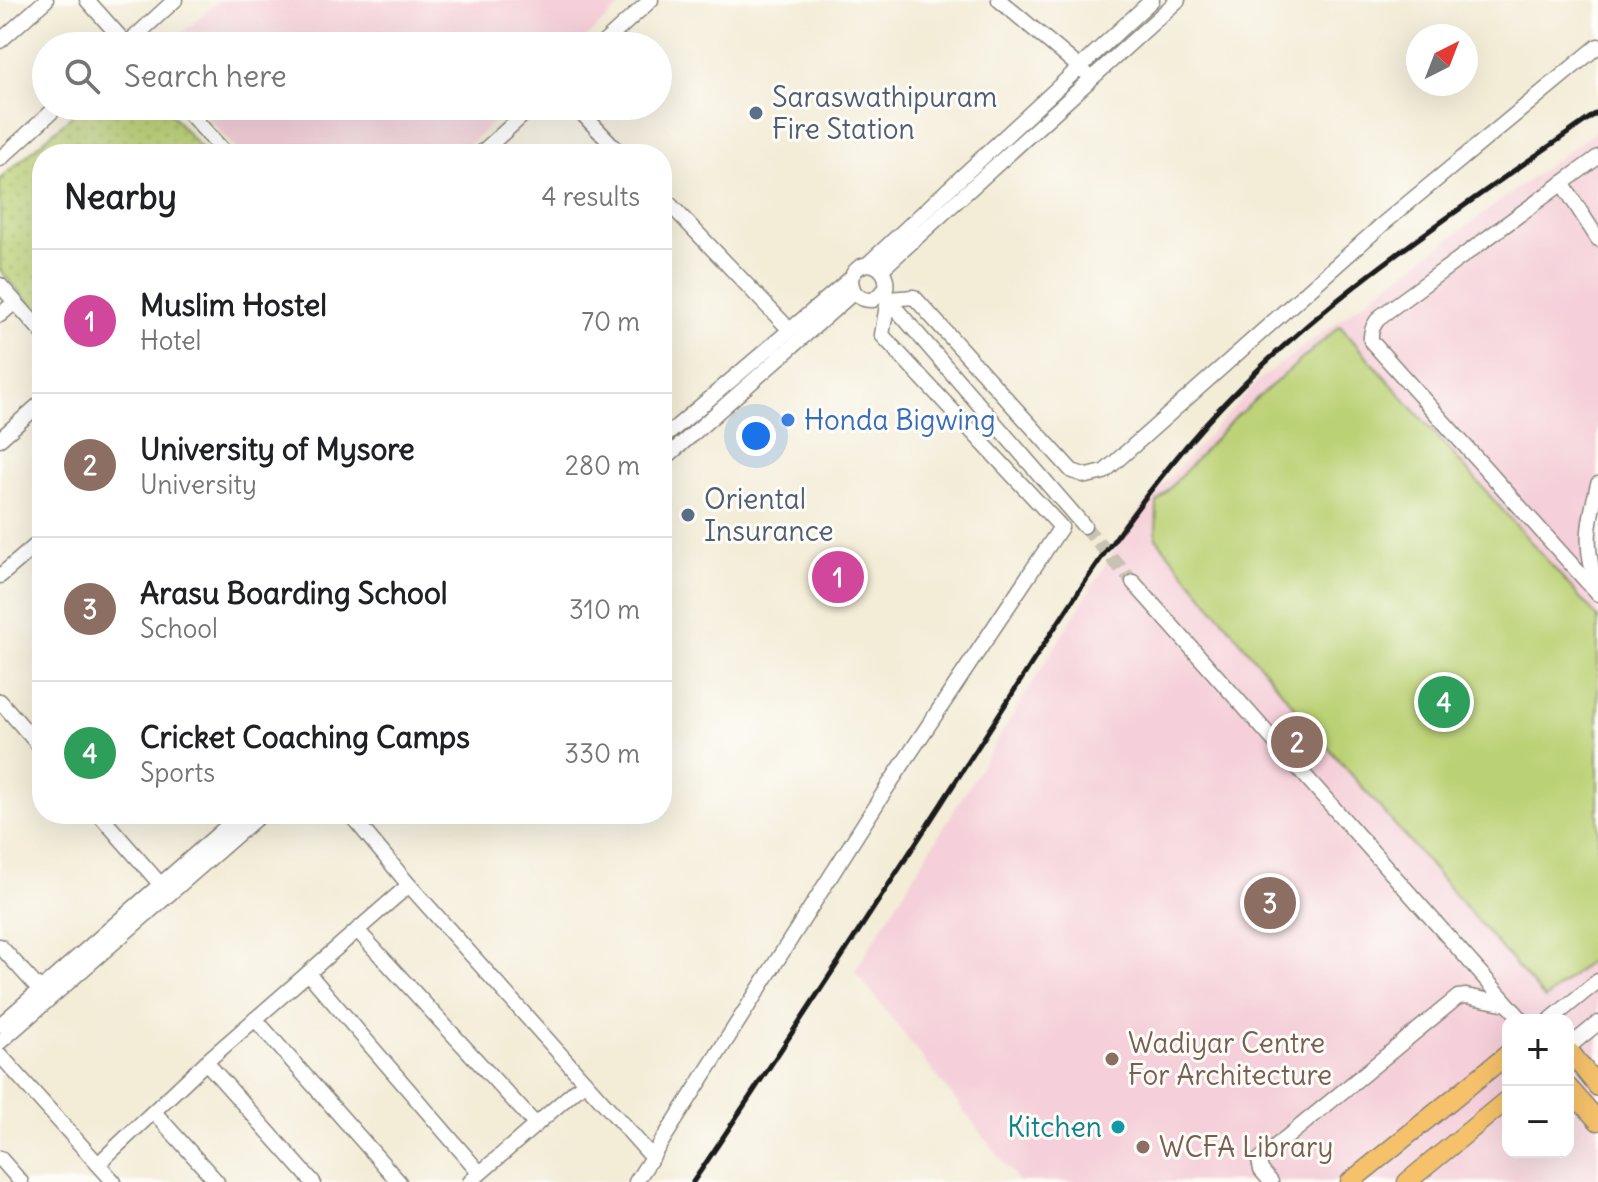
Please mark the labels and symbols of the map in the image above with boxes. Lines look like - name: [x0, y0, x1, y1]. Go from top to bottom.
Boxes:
- north arrow: [1406, 24, 1478, 96]
- place label: Saraswathipuram Fire Station: [772, 79, 997, 147]
- marker: Saraswathipuram Fire Station: [747, 104, 765, 122]
- place label: Honda Bigwing: [804, 402, 996, 438]
- marker: Honda Bigwing: [779, 411, 797, 429]
- your location: [736, 416, 776, 456]
- place label: Oriental Insurance: [704, 481, 833, 549]
- marker: Oriental Insurance: [679, 506, 697, 524]
- pin: 1: [812, 547, 864, 607]
- pin: 4: [1418, 672, 1470, 732]
- pin: 2: [1271, 712, 1323, 772]
- pin: 3: [1244, 873, 1296, 933]
- place label: Wadiyar Centre For Architecture: [1128, 1025, 1332, 1093]
- marker: Wadiyar Centre For Architecture: [1103, 1050, 1121, 1068]
- place label: Kitchen: [1007, 1109, 1102, 1145]
- marker: Kitchen: [1109, 1118, 1127, 1136]
- place label: WCFA Library: [1159, 1129, 1333, 1165]
- marker: WCFA Library: [1134, 1138, 1152, 1156]

